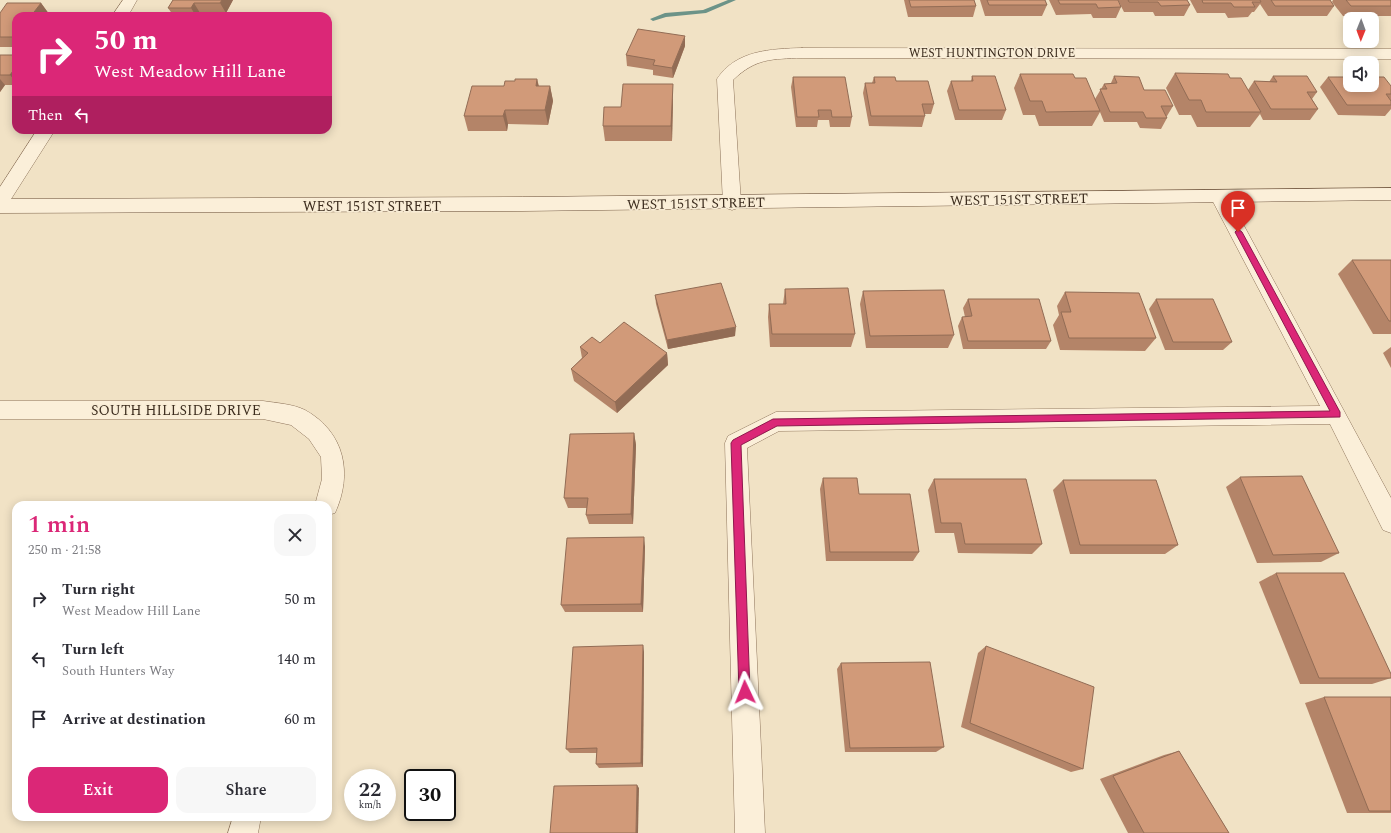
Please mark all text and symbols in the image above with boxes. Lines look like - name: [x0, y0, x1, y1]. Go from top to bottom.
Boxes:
- north arrow: [1343, 12, 1379, 48]
- map controls: [1343, 12, 1379, 92]
- text: 50 m: [94, 19, 158, 62]
- icon: right: [28, 28, 80, 80]
- street label: WEST HUNTINGTON DRIVE: [909, 44, 1075, 63]
- button: sound: [1343, 56, 1379, 92]
- text: West Meadow Hill Lane: [94, 58, 286, 85]
- text: Then: [28, 104, 63, 127]
- icon: left: [71, 104, 93, 126]
- street label: WEST 151ST STREET: [950, 188, 1088, 211]
- pin: [1221, 191, 1255, 232]
- street label: WEST 151ST STREET: [627, 192, 765, 215]
- street label: WEST 151ST STREET: [303, 196, 441, 217]
- icon: arrive: [1227, 197, 1249, 219]
- street label: SOUTH HILLSIDE DRIVE: [91, 400, 261, 421]
- text: 1 min: [28, 507, 90, 543]
- button: close: [274, 514, 316, 556]
- text: 250 m · 21:58: [28, 540, 101, 560]
- text: Turn right: [62, 578, 135, 601]
- icon: right: [28, 588, 50, 610]
- text: 50 m: [284, 588, 316, 611]
- text: West Meadow Hill Lane: [62, 601, 201, 621]
- text: Turn left: [62, 638, 124, 661]
- icon: left: [28, 648, 50, 670]
- text: 140 m: [277, 648, 316, 671]
- text: South Hunters Way: [62, 661, 174, 681]
- position arrow: [724, 671, 766, 713]
- icon: arrive: [28, 708, 50, 730]
- text: Arrive at destination: [62, 708, 206, 731]
- text: 60 m: [284, 708, 316, 731]
- button: Exit: [28, 767, 168, 813]
- button: Share: [176, 767, 316, 813]
- speed limit sign: 30: [404, 769, 456, 821]
- text: 22: [359, 775, 381, 805]
- text: km/h: [359, 797, 381, 813]

